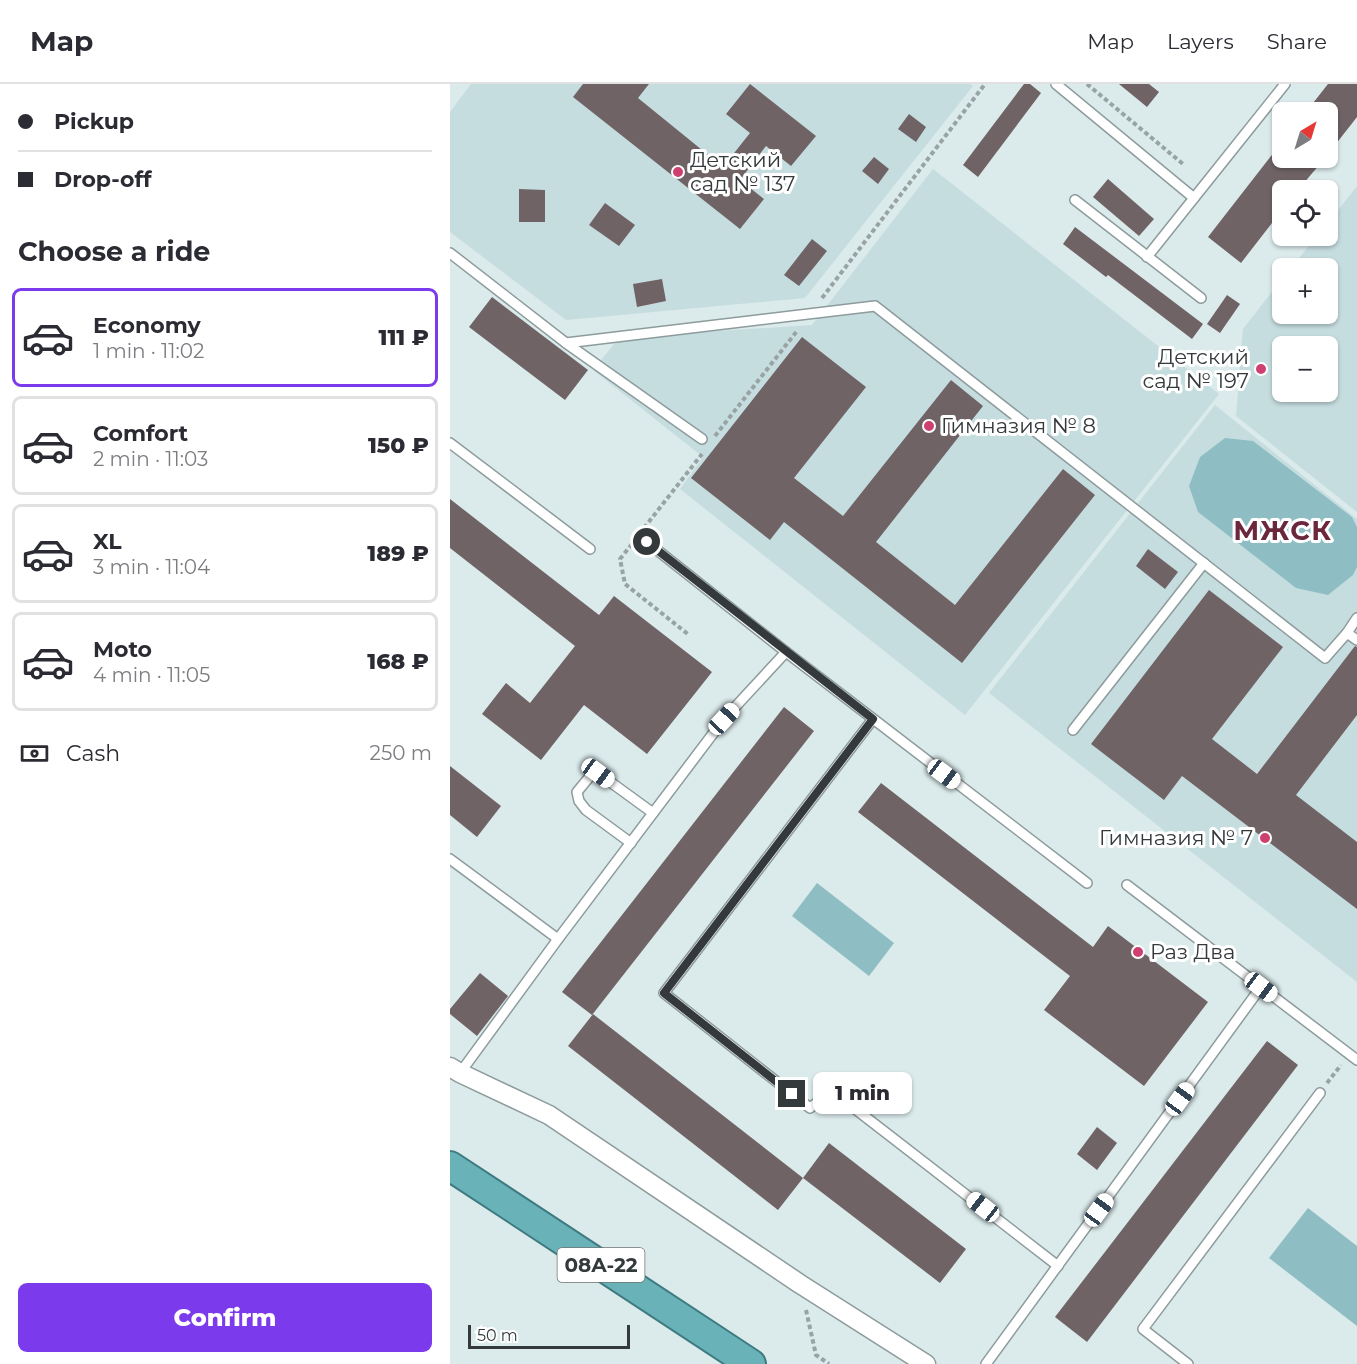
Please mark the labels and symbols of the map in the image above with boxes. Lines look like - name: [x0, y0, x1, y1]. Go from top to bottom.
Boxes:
- north arrow: [1272, 102, 1338, 168]
- place label: Детский сад № 137: [690, 147, 795, 196]
- marker: Детский сад № 137: [671, 165, 685, 179]
- place label: Детский сад № 197: [1142, 344, 1249, 393]
- marker: Детский сад № 197: [1254, 362, 1268, 376]
- place label: Гимназия № 8: [941, 413, 1096, 438]
- marker: Гимназия № 8: [922, 419, 936, 433]
- district label: МЖСК: [1233, 514, 1333, 547]
- route start: [633, 528, 660, 555]
- car: [705, 700, 743, 738]
- car: [578, 755, 618, 791]
- car: [924, 756, 964, 792]
- place label: Гимназия № 7: [1099, 825, 1253, 850]
- marker: Гимназия № 7: [1258, 831, 1272, 845]
- place label: Раз Два: [1150, 939, 1235, 964]
- marker: Раз Два: [1131, 945, 1145, 959]
- car: [1241, 969, 1281, 1005]
- callout: 1 min: [813, 1073, 912, 1115]
- car: [1162, 1079, 1198, 1119]
- route end: [778, 1080, 805, 1107]
- car: [963, 1189, 1003, 1225]
- car: [1081, 1190, 1117, 1230]
- road number: 08А-22: [558, 1248, 645, 1282]
- scale bar: [468, 1322, 630, 1350]

